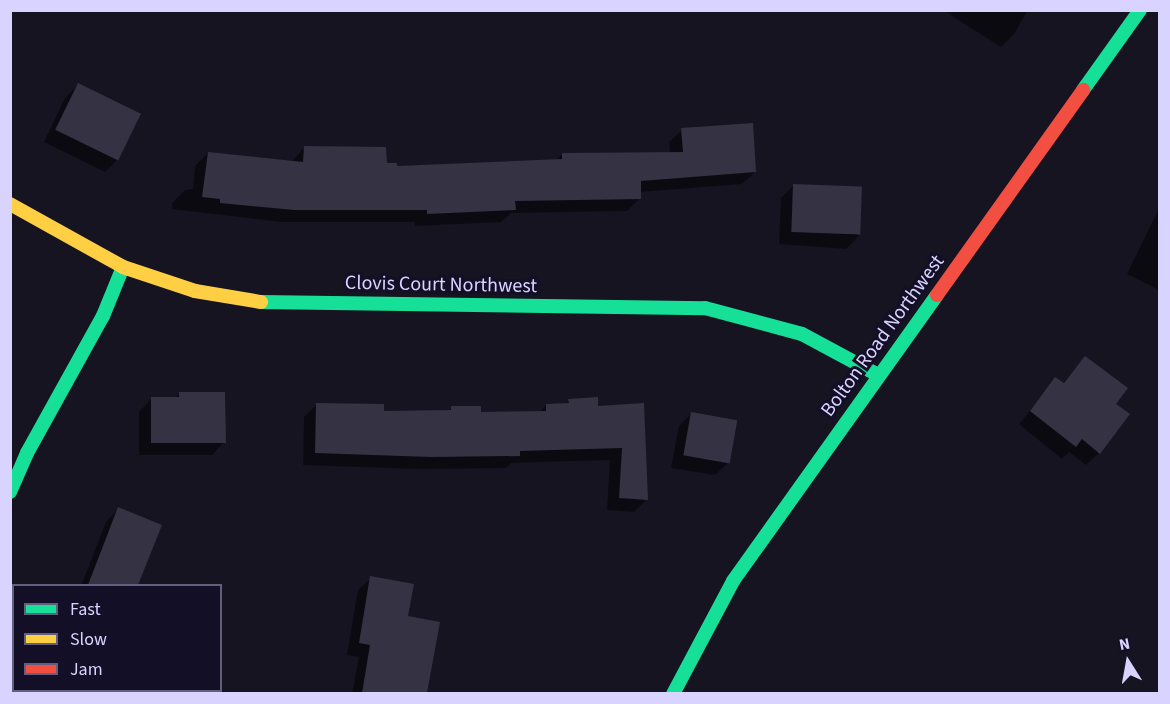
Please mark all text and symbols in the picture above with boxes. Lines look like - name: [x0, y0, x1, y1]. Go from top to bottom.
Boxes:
- street label: Bolton Road Northwest: [816, 250, 950, 422]
- street label: Clovis Court Northwest: [345, 271, 537, 299]
- legend: [12, 584, 222, 692]
- text: Fast: [70, 597, 101, 622]
- text: Slow: [70, 627, 107, 652]
- north arrow: [1098, 632, 1158, 692]
- text: N: [1117, 633, 1132, 656]
- text: Jam: [70, 657, 103, 682]

